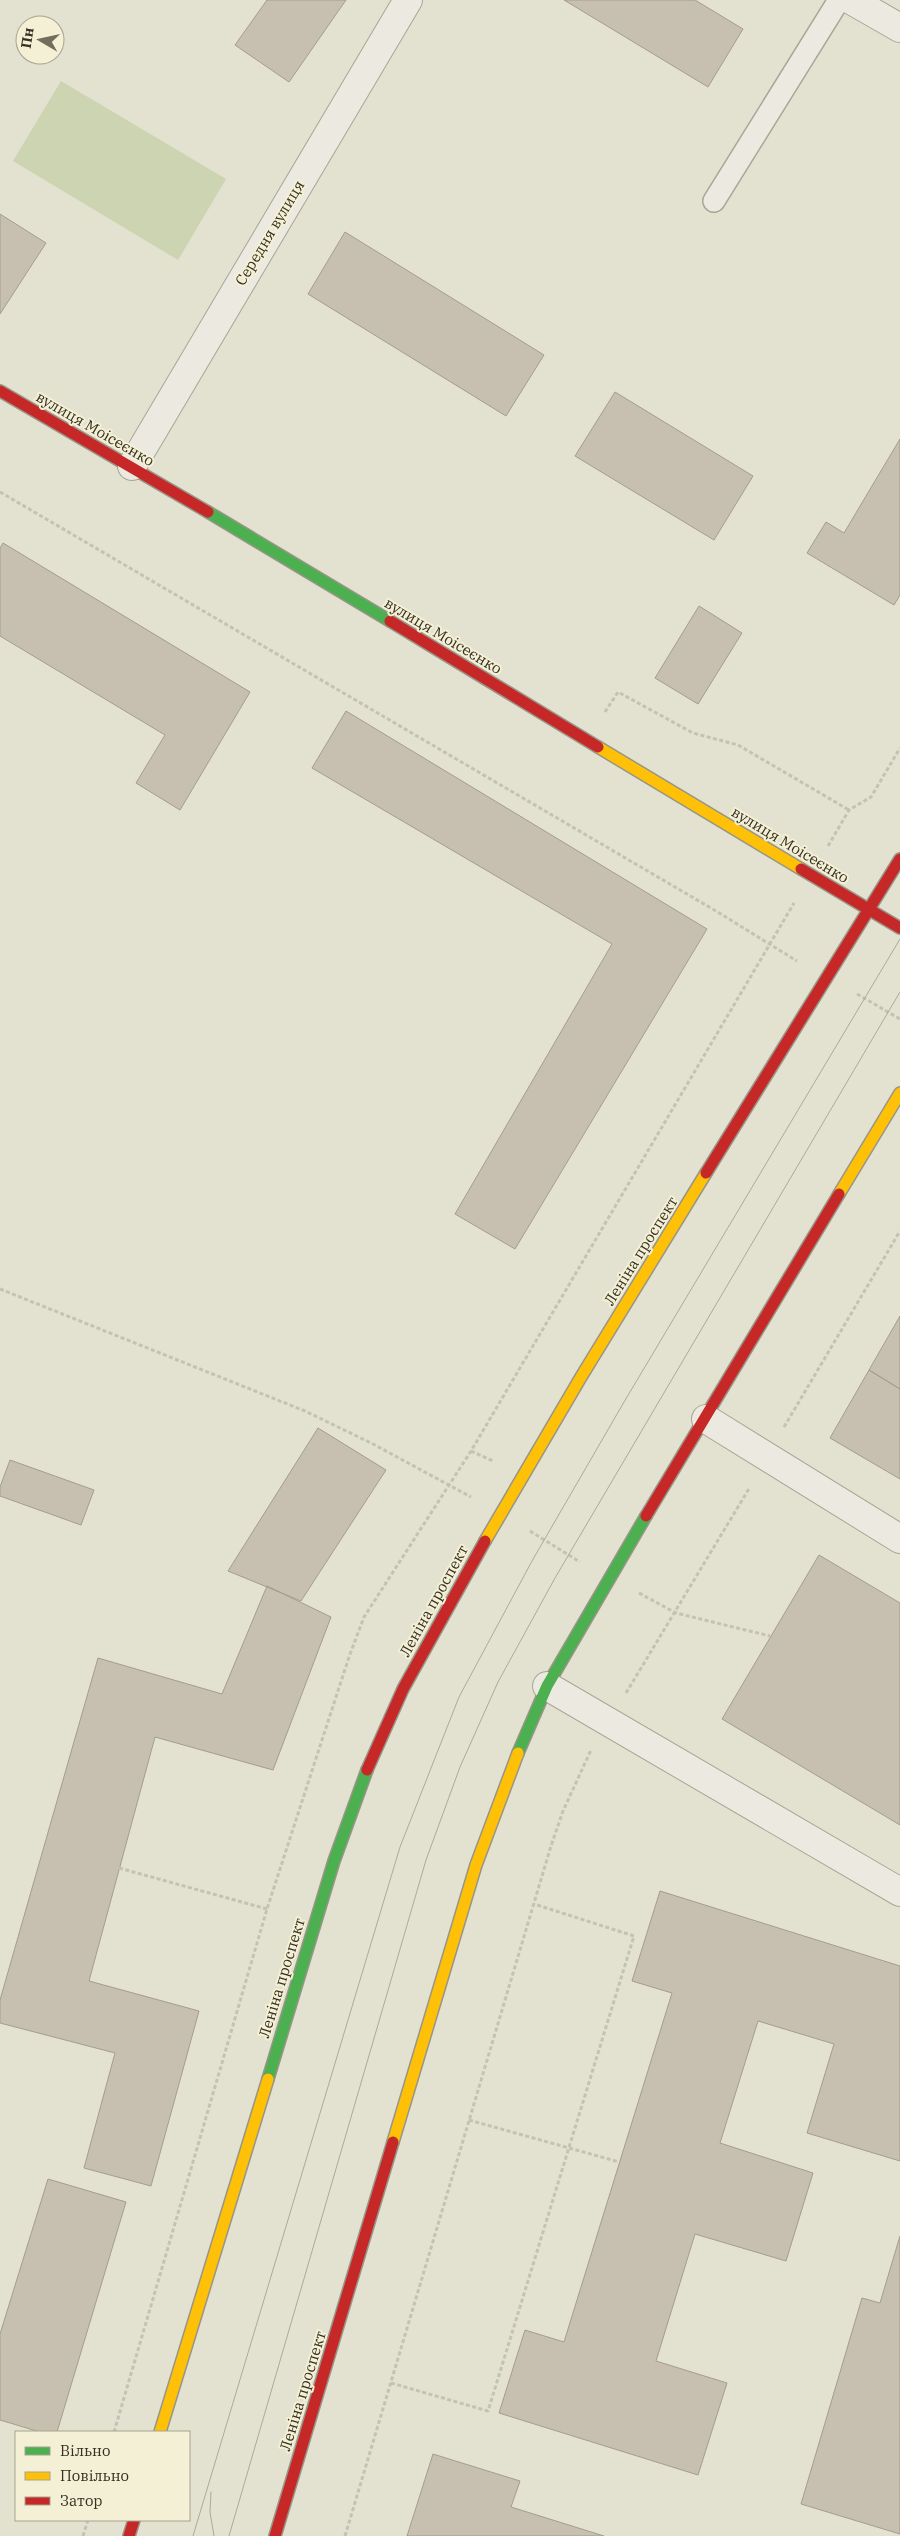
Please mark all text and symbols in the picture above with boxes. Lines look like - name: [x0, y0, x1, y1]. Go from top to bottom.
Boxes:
- north arrow: [15, 15, 65, 65]
- text: Пн: [17, 26, 38, 50]
- street label: Середня вулиця: [231, 177, 308, 289]
- street label: вулиця Моісеєнко: [33, 387, 158, 470]
- street label: вулиця Моісеєнко: [381, 593, 505, 678]
- street label: вулиця Моісеєнко: [728, 802, 852, 887]
- street label: Леніна проспект: [600, 1193, 682, 1309]
- street label: Леніна проспект: [395, 1542, 472, 1660]
- street label: Леніна проспект: [254, 1915, 309, 2040]
- street label: Леніна проспект: [275, 2328, 330, 2453]
- legend: [15, 2431, 190, 2521]
- text: Вільно: [60, 2441, 110, 2460]
- text: Повільно: [60, 2466, 129, 2485]
- text: Затор: [60, 2491, 103, 2510]

